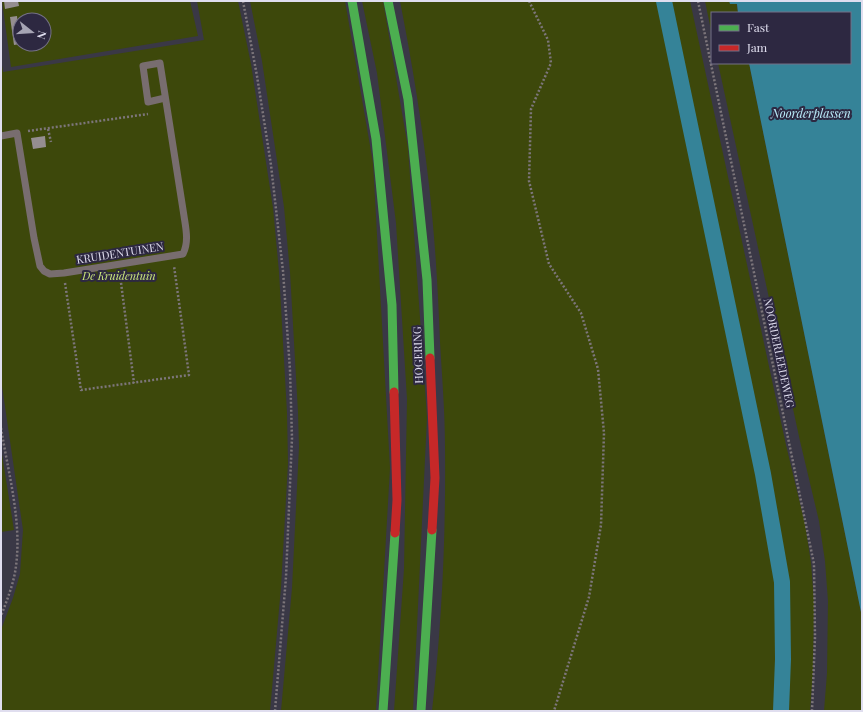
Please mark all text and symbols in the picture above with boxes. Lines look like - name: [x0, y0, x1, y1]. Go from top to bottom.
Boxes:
- north arrow: [12, 12, 52, 52]
- legend: [711, 12, 851, 64]
- text: Fast: [747, 19, 770, 35]
- text: N: [34, 29, 50, 41]
- text: Jam: [746, 39, 768, 55]
- water label: Noorderplassen: [770, 105, 851, 121]
- street label: KRUIDENTUINEN: [75, 238, 165, 267]
- park label: De Kruidentuin: [81, 268, 156, 283]
- street label: NOORDERLEEDEWEG: [761, 297, 798, 409]
- street label: HOGERING: [409, 326, 426, 384]

